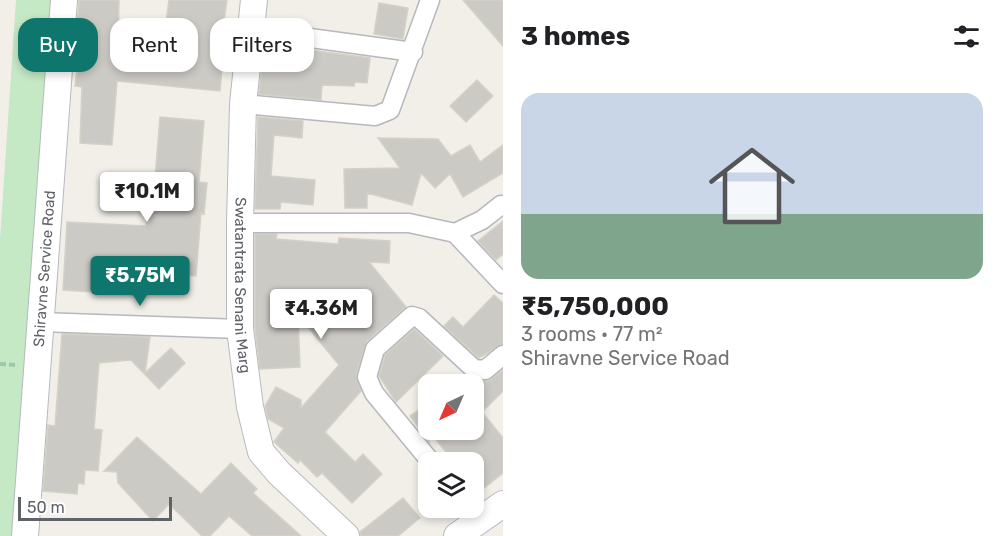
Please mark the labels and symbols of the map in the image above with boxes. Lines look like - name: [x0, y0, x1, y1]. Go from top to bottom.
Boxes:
- pin: ₹10.1M: [98, 172, 196, 223]
- street label: Shiravne Service Road: [30, 190, 59, 348]
- street label: Swatantrata Senani Marg: [231, 197, 255, 374]
- pin: ₹5.75M: [91, 256, 189, 307]
- pin: ₹4.36M: [272, 289, 370, 340]
- north arrow: [418, 374, 484, 440]
- scale bar: [18, 494, 172, 522]

